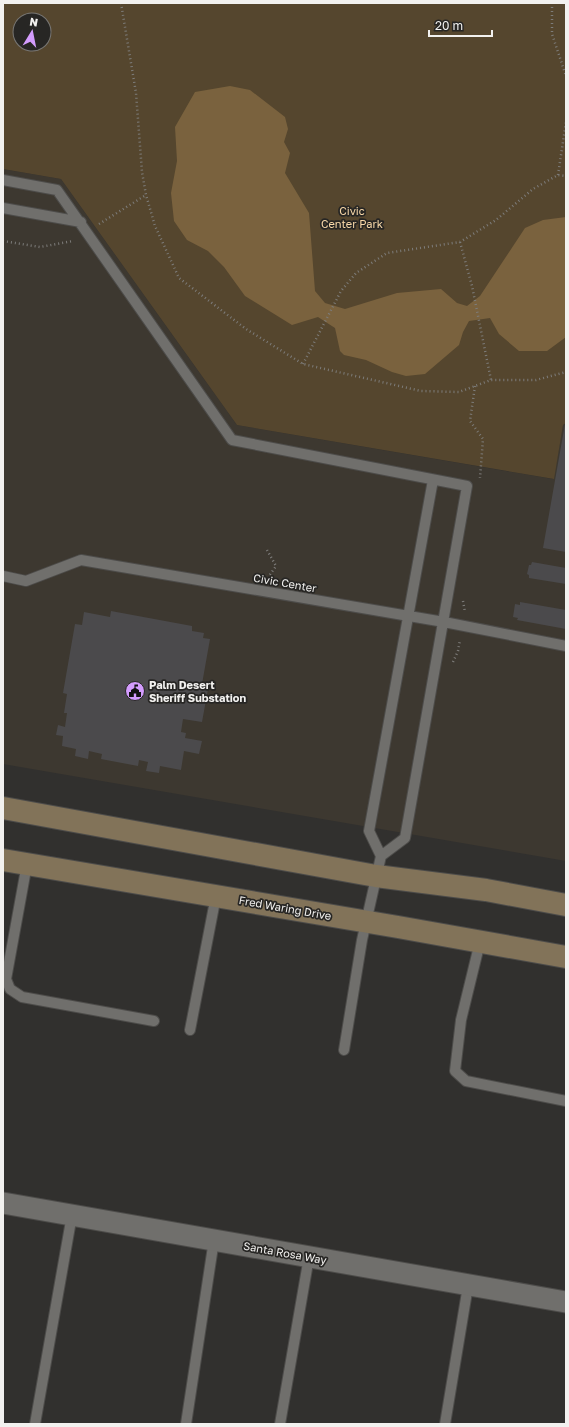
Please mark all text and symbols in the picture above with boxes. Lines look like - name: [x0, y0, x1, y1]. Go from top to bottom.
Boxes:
- north arrow: [12, 12, 52, 52]
- scale bar: [429, 12, 492, 38]
- text: N: [29, 15, 39, 29]
- text: 20 m: [435, 18, 463, 33]
- park label: Civic Center Park: [321, 204, 383, 230]
- street label: Civic Center: [253, 571, 318, 595]
- place label: Palm Desert Sheriff Substation: [149, 678, 246, 704]
- public building icon: Palm Desert Sheriff Substation: [124, 680, 146, 702]
- street label: Fred Waring Drive: [238, 893, 332, 922]
- street label: Santa Rosa Way: [242, 1239, 328, 1266]

